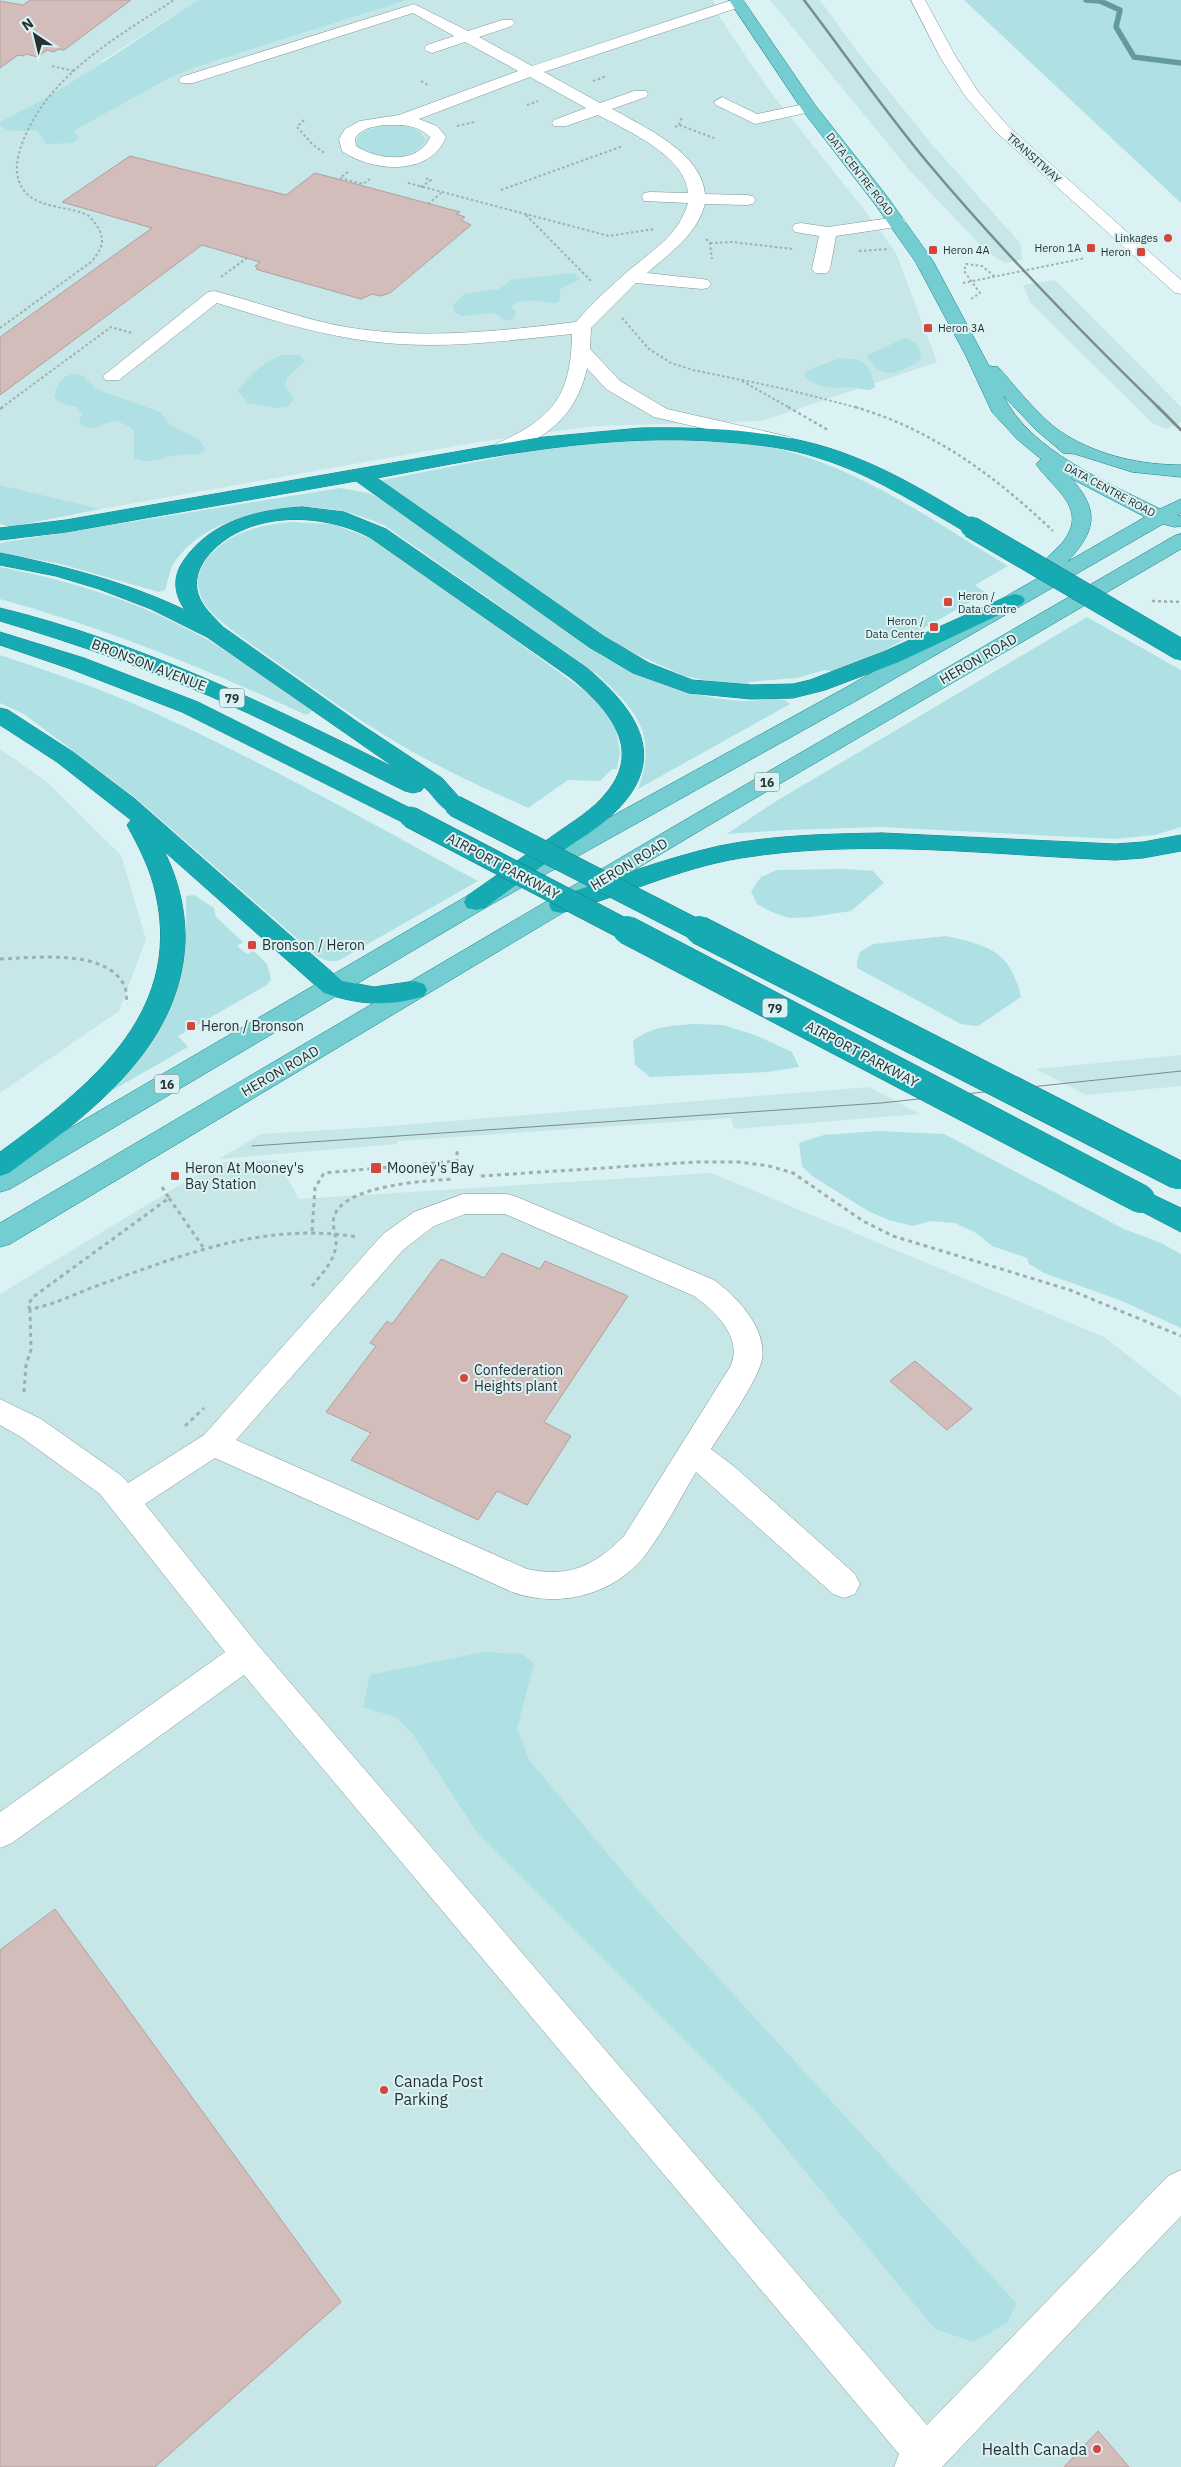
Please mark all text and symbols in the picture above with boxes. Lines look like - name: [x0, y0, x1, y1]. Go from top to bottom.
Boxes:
- north arrow: [10, 10, 60, 60]
- text: N: [18, 14, 37, 35]
- street label: DATA CENTRE ROAD: [823, 130, 897, 218]
- street label: TRANSITWAY: [1004, 130, 1064, 186]
- place label: Linkages: [1115, 231, 1158, 245]
- marker: Linkages: [1162, 232, 1174, 244]
- place label: Heron 1A: [1035, 241, 1081, 255]
- marker: Heron 1A: [1085, 242, 1097, 254]
- place label: Heron 4A: [943, 243, 989, 257]
- marker: Heron 4A: [927, 244, 939, 256]
- place label: Heron: [1101, 245, 1131, 259]
- marker: Heron: [1135, 246, 1147, 258]
- place label: Heron 3A: [938, 321, 984, 335]
- marker: Heron 3A: [922, 322, 934, 334]
- street label: DATA CENTRE ROAD: [1062, 460, 1158, 520]
- place label: Heron / Data Centre: [958, 589, 1017, 616]
- marker: Heron / Data Centre: [942, 596, 954, 608]
- place label: Heron / Data Center: [865, 614, 924, 641]
- marker: Heron / Data Center: [928, 621, 940, 633]
- street label: HERON ROAD: [936, 629, 1020, 689]
- street label: BRONSON AVENUE: [89, 635, 209, 695]
- road number: 79: [220, 688, 244, 708]
- road number: 16: [754, 772, 780, 792]
- street label: AIRPORT PARKWAY: [443, 829, 563, 904]
- street label: HERON ROAD: [587, 834, 671, 894]
- place label: Bronson / Heron: [262, 936, 365, 954]
- marker: Bronson / Heron: [246, 939, 258, 951]
- road number: 79: [762, 998, 788, 1018]
- place label: Heron / Bronson: [201, 1017, 304, 1035]
- street label: AIRPORT PARKWAY: [802, 1017, 922, 1092]
- marker: Heron / Bronson: [185, 1020, 197, 1032]
- street label: HERON ROAD: [238, 1041, 322, 1101]
- road number: 16: [154, 1074, 180, 1094]
- place label: Heron At Mooney's Bay Station: [185, 1159, 304, 1193]
- place label: Mooney's Bay: [387, 1159, 474, 1177]
- marker: Mooney's Bay: [369, 1161, 383, 1175]
- marker: Heron At Mooney's Bay Station: [169, 1170, 181, 1182]
- place label: Confederation Heights plant: [474, 1361, 563, 1395]
- marker: Confederation Heights plant: [458, 1372, 470, 1384]
- place label: Canada Post Parking: [394, 2071, 483, 2109]
- marker: Canada Post Parking: [378, 2084, 390, 2096]
- place label: Health Canada: [982, 2439, 1087, 2459]
- marker: Health Canada: [1091, 2443, 1103, 2455]

